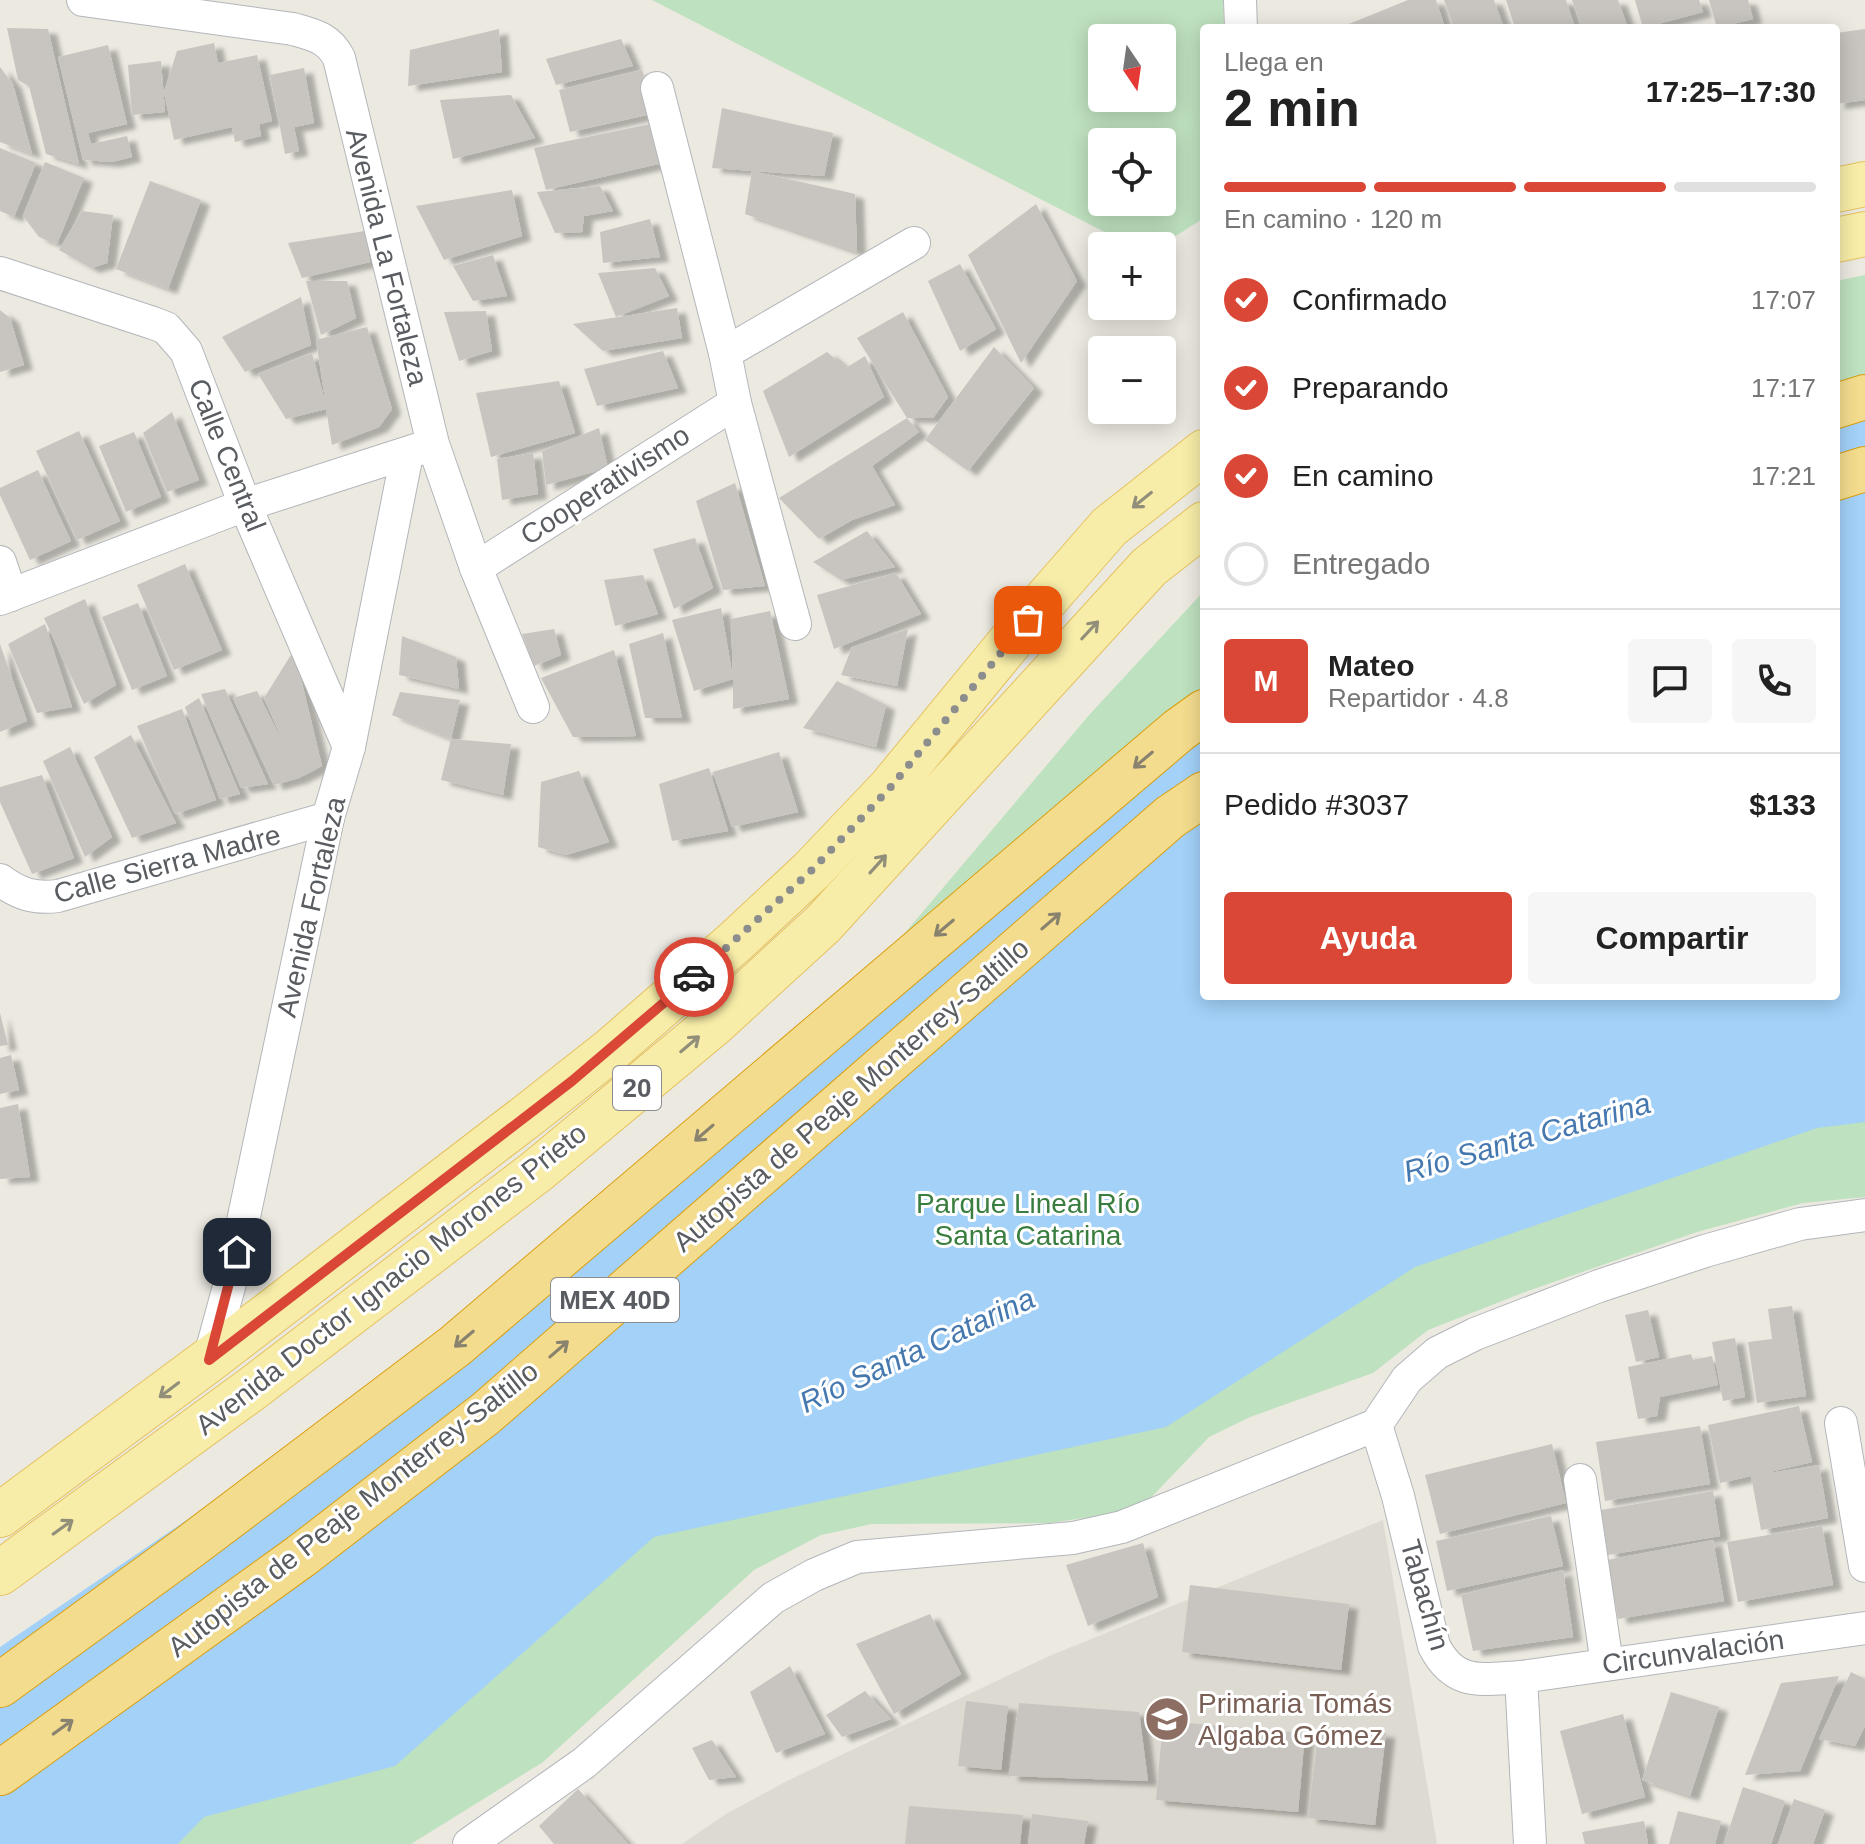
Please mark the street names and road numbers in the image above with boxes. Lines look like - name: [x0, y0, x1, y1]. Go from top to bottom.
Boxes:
- street label: Avenida La Fortaleza: [340, 125, 434, 389]
- street label: Calle Central: [182, 374, 272, 536]
- street label: Cooperativismo: [515, 419, 695, 551]
- street label: Avenida Fortaleza: [271, 793, 352, 1020]
- street label: Calle Sierra Madre: [50, 819, 284, 909]
- street label: Autopista de Peaje Monterrey-Saltillo: [667, 932, 1035, 1258]
- road number: 20: [613, 1066, 661, 1110]
- street label: Avenida Doctor Ignacio Morones Prieto: [190, 1117, 592, 1441]
- road number: MEX 40D: [551, 1278, 679, 1322]
- street label: Autopista de Peaje Monterrey-Saltillo: [162, 1355, 544, 1663]
- street label: Tabachín: [1394, 1536, 1456, 1654]
- street label: Circunvalación: [1600, 1624, 1786, 1680]

